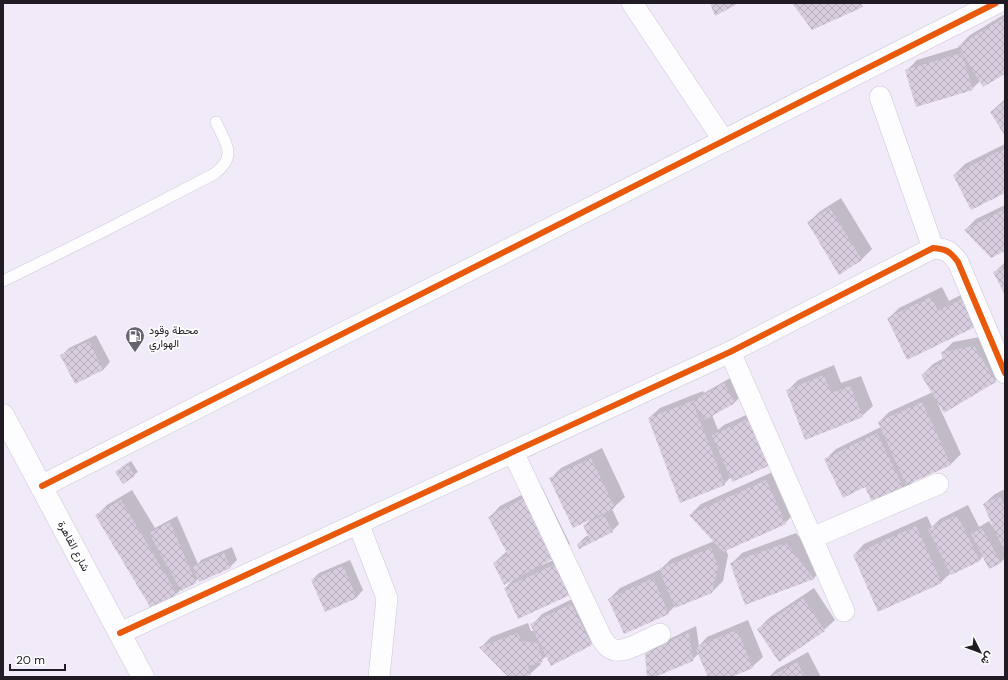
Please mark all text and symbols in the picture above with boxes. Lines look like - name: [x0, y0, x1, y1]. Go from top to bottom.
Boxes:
- place label: محطة وقود الهواري: [149, 323, 199, 353]
- fuel station icon: محطة وقود الهواري: [124, 325, 146, 353]
- street label: شارع القاهرة: [54, 518, 93, 574]
- north arrow: [960, 632, 1000, 672]
- scale bar: [10, 646, 65, 672]
- text: ش: [978, 649, 997, 668]
- text: 20 m: [16, 652, 45, 668]

